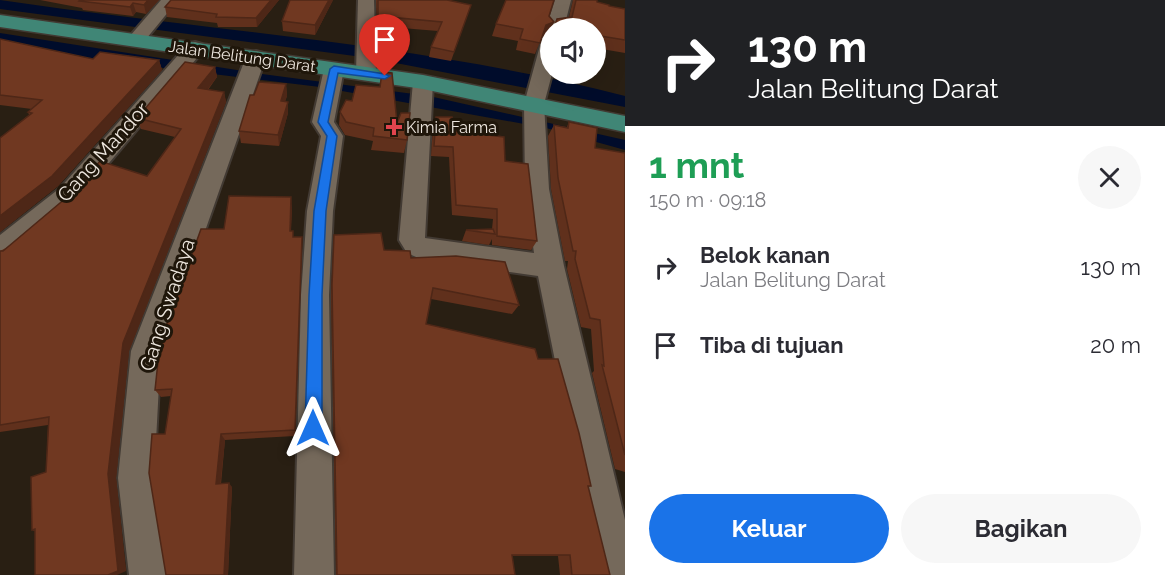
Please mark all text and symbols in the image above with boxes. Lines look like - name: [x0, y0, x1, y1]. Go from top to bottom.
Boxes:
- pin: [359, 14, 410, 76]
- map controls: [540, 18, 606, 84]
- button: sound: [540, 18, 606, 84]
- icon: arrive: [368, 23, 401, 56]
- text: 130 m: [748, 23, 867, 72]
- icon: right: [649, 24, 727, 102]
- street label: Jalan Belitung Darat: [167, 37, 317, 76]
- text: Jalan Belitung Darat: [748, 73, 999, 104]
- street label: Gang Mandor: [52, 97, 154, 207]
- place label: Kimia Farma: [406, 118, 497, 137]
- marker: Kimia Farma: [387, 120, 401, 134]
- text: 1 mnt: [649, 144, 744, 186]
- button: close: [1078, 146, 1141, 209]
- text: 150 m · 09:18: [649, 188, 766, 212]
- street label: Gang Swadaya: [134, 236, 200, 374]
- text: Belok kanan: [700, 242, 830, 268]
- icon: right: [649, 251, 682, 284]
- text: 130 m: [1081, 254, 1141, 280]
- text: Jalan Belitung Darat: [700, 268, 886, 292]
- icon: arrive: [649, 329, 682, 362]
- text: Tiba di tujuan: [700, 332, 843, 358]
- text: 20 m: [1090, 332, 1141, 358]
- position arrow: [281, 396, 345, 460]
- button: Keluar: [649, 494, 889, 563]
- button: Bagikan: [901, 494, 1141, 563]

